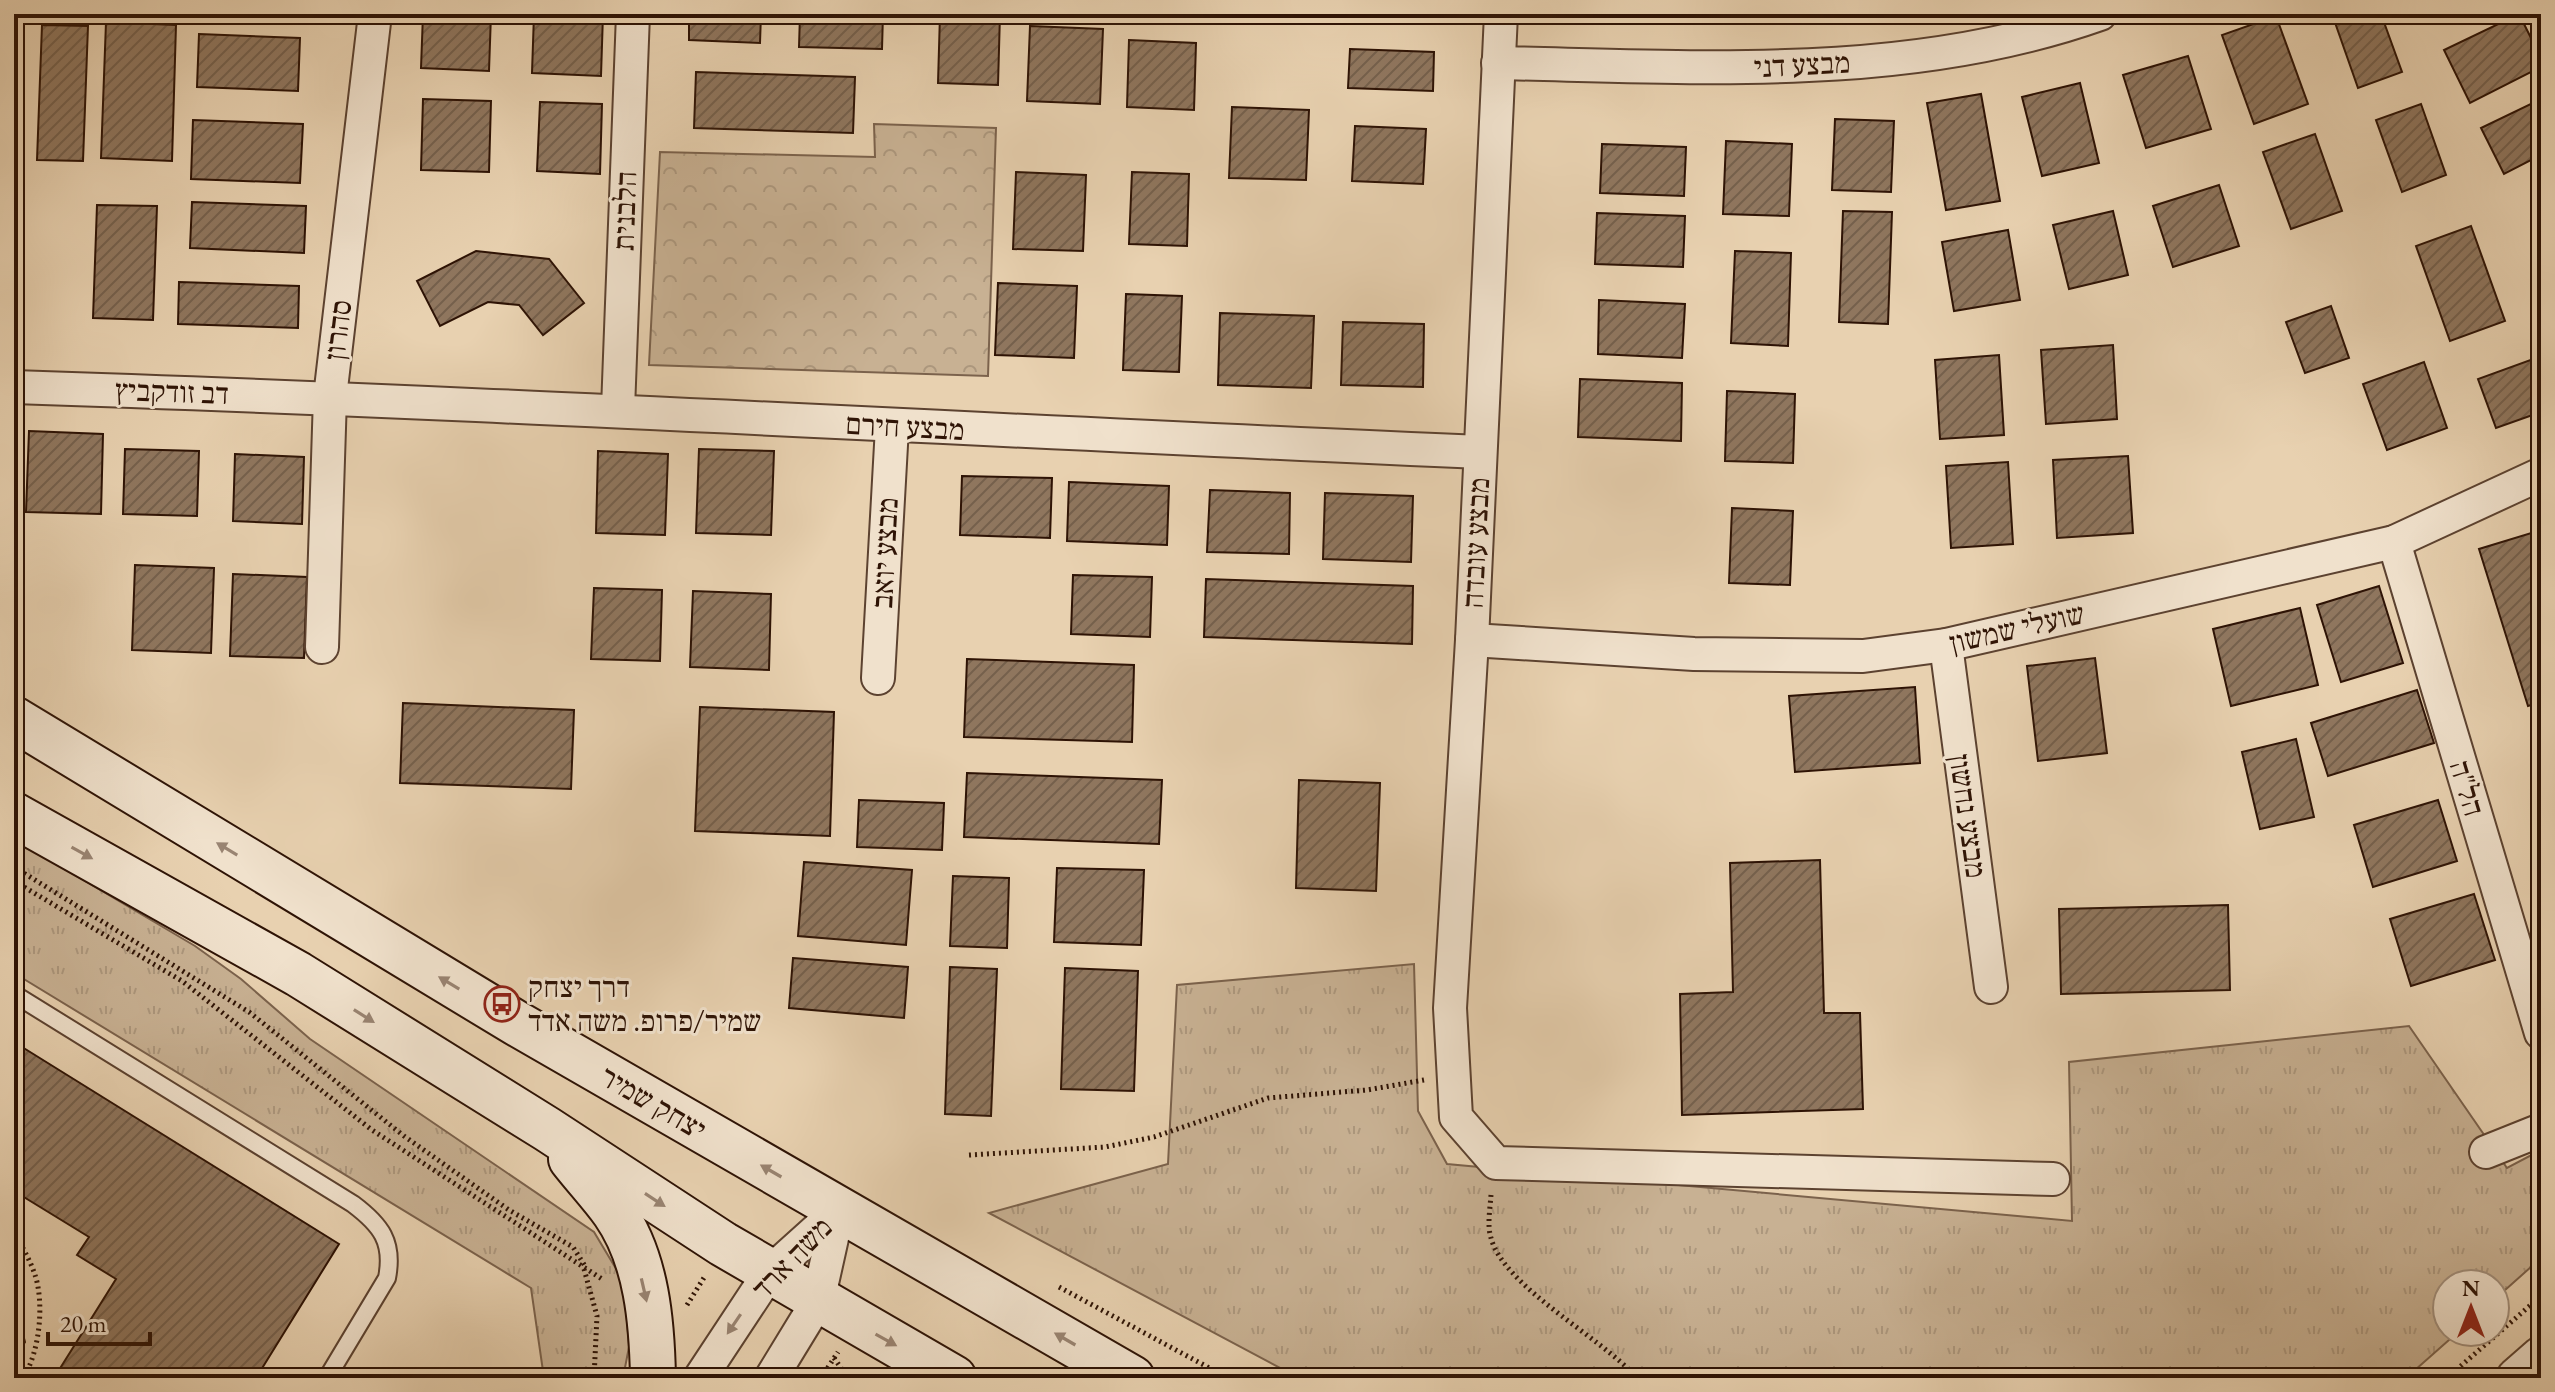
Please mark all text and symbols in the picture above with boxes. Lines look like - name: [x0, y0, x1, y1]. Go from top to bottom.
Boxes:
- street label: מבצע דני: [1753, 43, 1851, 87]
- street label: הלבנית: [604, 170, 645, 252]
- street label: סהרון: [314, 298, 361, 362]
- street label: דב זודקביץ: [114, 370, 230, 413]
- street label: מבצע חירם: [844, 404, 966, 449]
- street label: מבצע עובדה: [1453, 476, 1498, 610]
- street label: מבצע יואב: [862, 496, 907, 610]
- street label: שועלי שמשון: [1945, 593, 2088, 662]
- street label: מבצע נחשון: [1941, 751, 1996, 880]
- street label: הל"ה: [2441, 755, 2494, 820]
- one-way arrow: [216, 842, 238, 856]
- one-way arrow: [71, 846, 93, 860]
- place label: דרך יצחק שמיר/פרופ. משה אדד: [528, 967, 762, 1040]
- one-way arrow: [438, 977, 460, 991]
- bus stop icon: דרך יצחק שמיר/פרופ. משה אדד: [483, 985, 521, 1023]
- one-way arrow: [353, 1008, 375, 1022]
- street label: יצחק שמיר: [593, 1057, 713, 1149]
- one-way arrow: [760, 1164, 782, 1178]
- one-way arrow: [644, 1192, 666, 1206]
- street label: משה ארד: [743, 1208, 840, 1307]
- north arrow: [2431, 1268, 2511, 1348]
- text: N: [2462, 1274, 2480, 1303]
- one-way arrow: [638, 1277, 651, 1302]
- scale bar: [48, 1296, 150, 1346]
- text: 20 m: [60, 1308, 107, 1339]
- one-way arrow: [726, 1314, 741, 1335]
- one-way arrow: [1053, 1332, 1076, 1346]
- one-way arrow: [875, 1333, 897, 1347]

